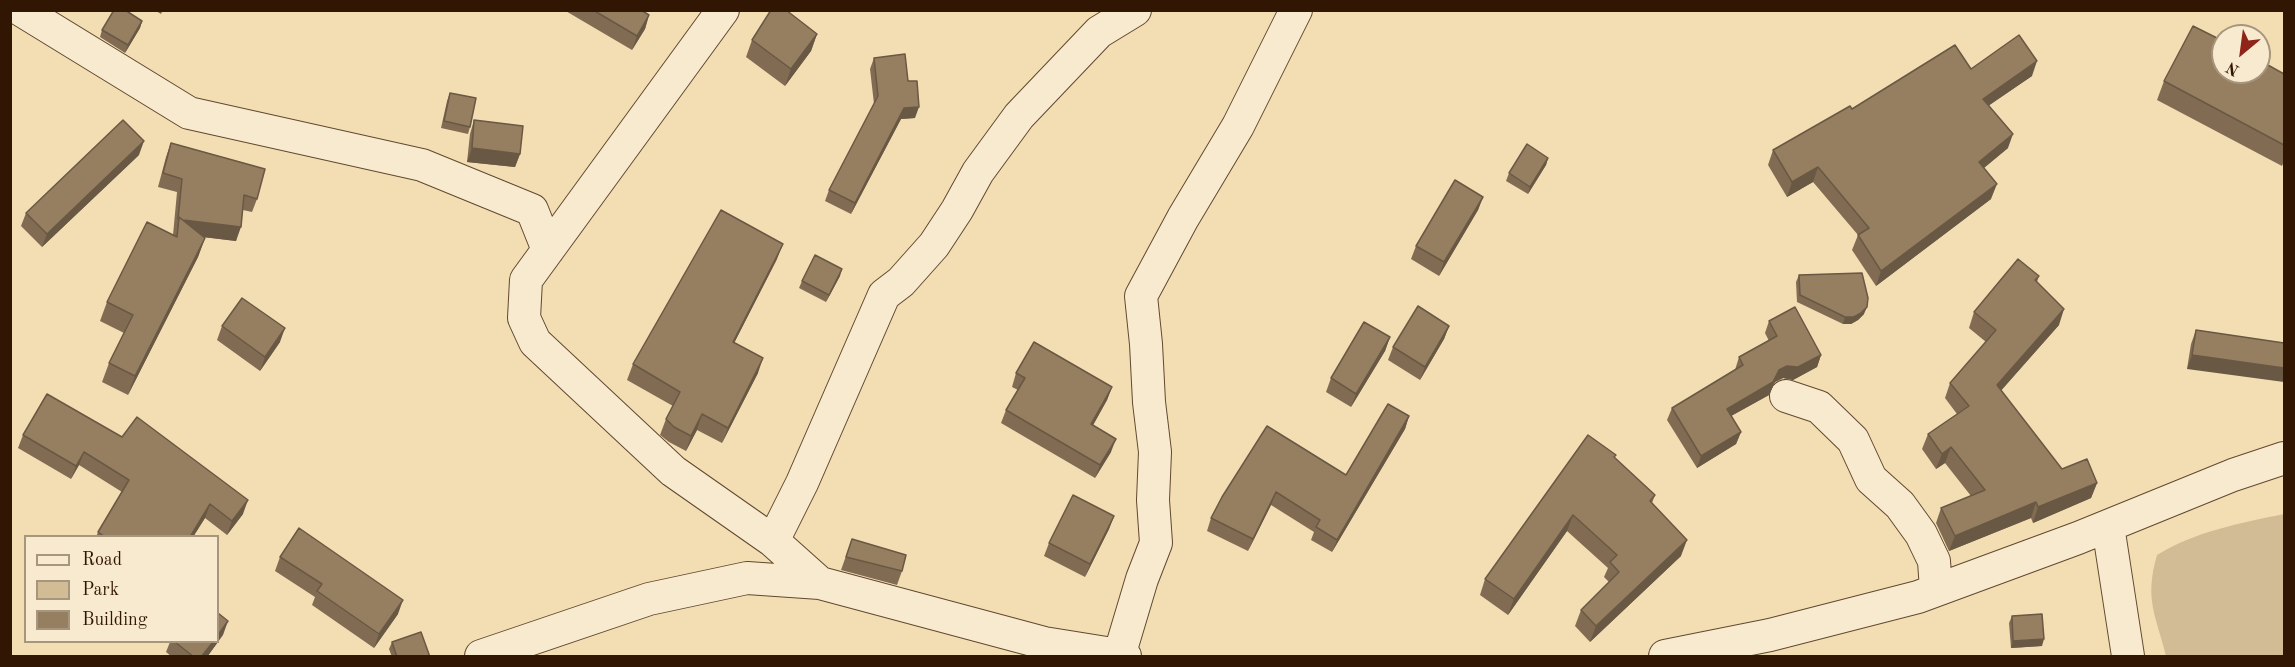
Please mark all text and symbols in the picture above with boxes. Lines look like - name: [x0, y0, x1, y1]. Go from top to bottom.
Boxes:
- north arrow: [2211, 24, 2271, 84]
- text: N: [2224, 58, 2242, 78]
- legend: [24, 535, 219, 643]
- text: Road: [82, 551, 122, 569]
- text: Park: [82, 581, 119, 599]
- text: Building: [82, 611, 147, 629]

